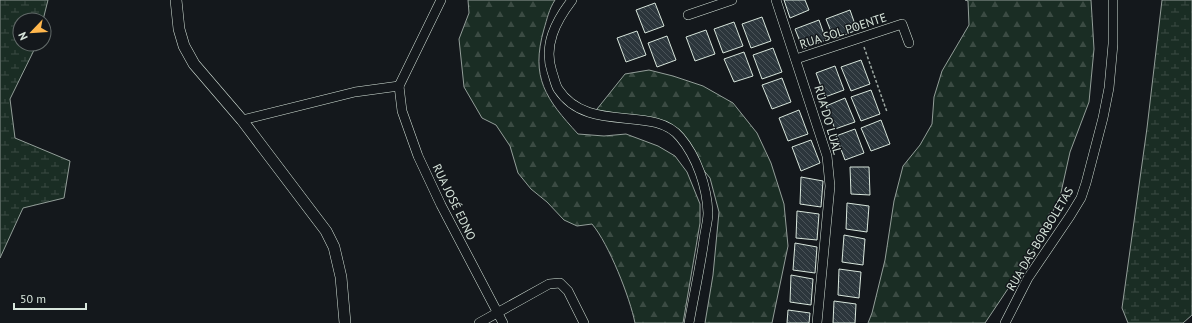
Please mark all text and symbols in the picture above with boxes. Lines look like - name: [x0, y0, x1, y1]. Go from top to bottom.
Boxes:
- street label: RUA SOL POENTE: [797, 9, 888, 52]
- north arrow: [12, 12, 52, 52]
- text: N: [15, 30, 31, 42]
- street label: RUA DO LUAL: [811, 84, 846, 156]
- street label: RUA JOSÉ EDNO: [430, 161, 479, 242]
- street label: RUA DAS BORBOLETAS: [1003, 184, 1076, 293]
- scale bar: [14, 285, 86, 311]
- text: 50 m: [20, 291, 46, 306]

